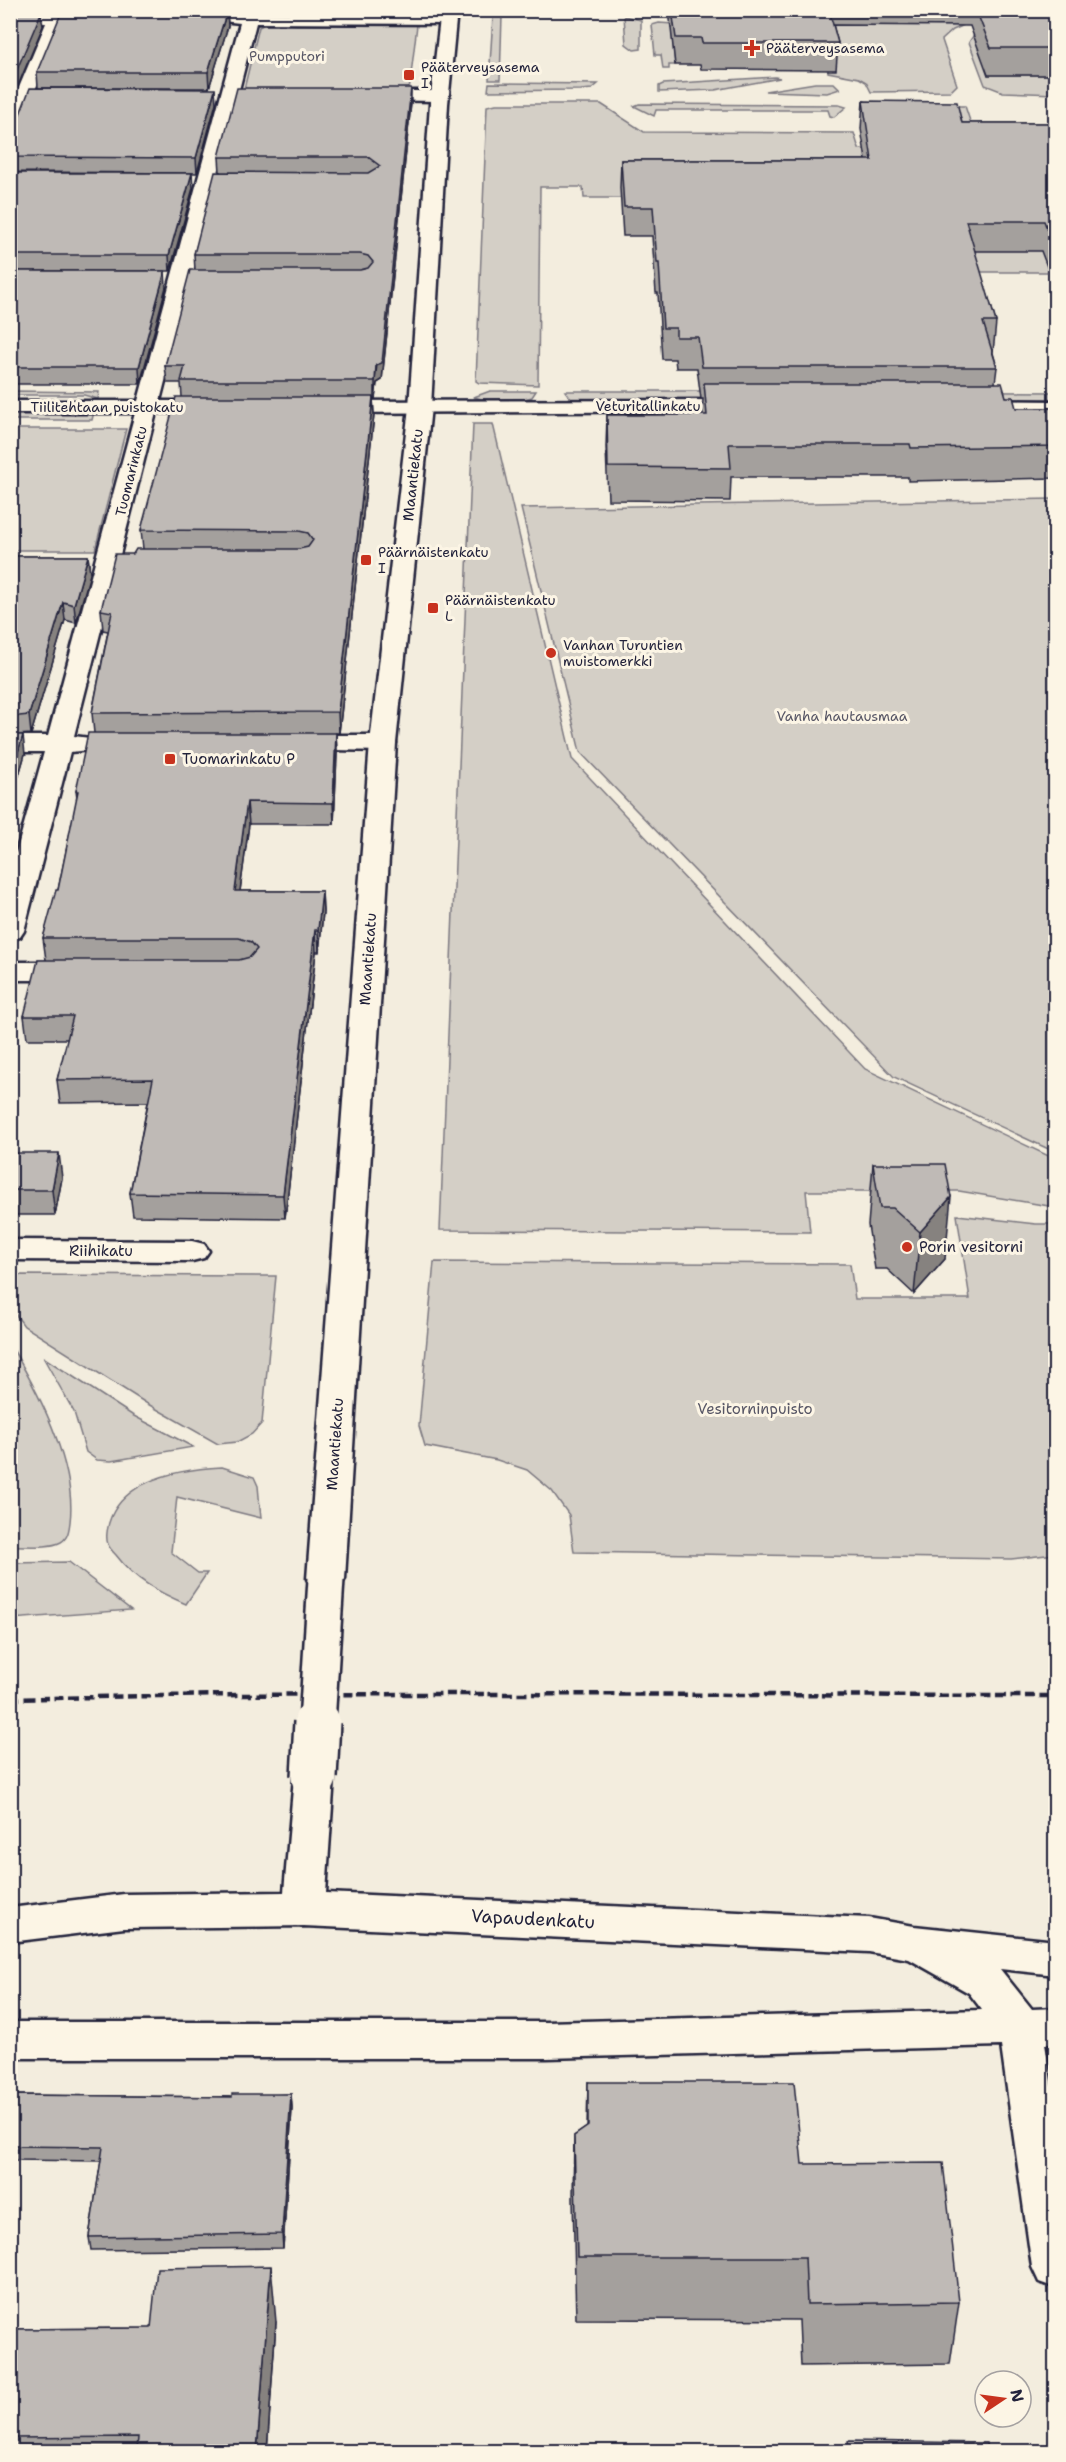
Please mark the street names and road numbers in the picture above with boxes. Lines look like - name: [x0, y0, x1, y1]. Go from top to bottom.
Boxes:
- street label: Veturitallinkatu: [596, 397, 700, 415]
- street label: Tiilitehtaan puistokatu: [31, 398, 183, 416]
- street label: Tuomarinkatu: [111, 424, 151, 518]
- street label: Maantiekatu: [398, 428, 428, 522]
- street label: Maantiekatu: [355, 912, 381, 1006]
- street label: Riihikatu: [69, 1241, 133, 1261]
- street label: Maantiekatu: [322, 1397, 348, 1491]
- street label: Vapaudenkatu: [470, 1904, 596, 1934]

